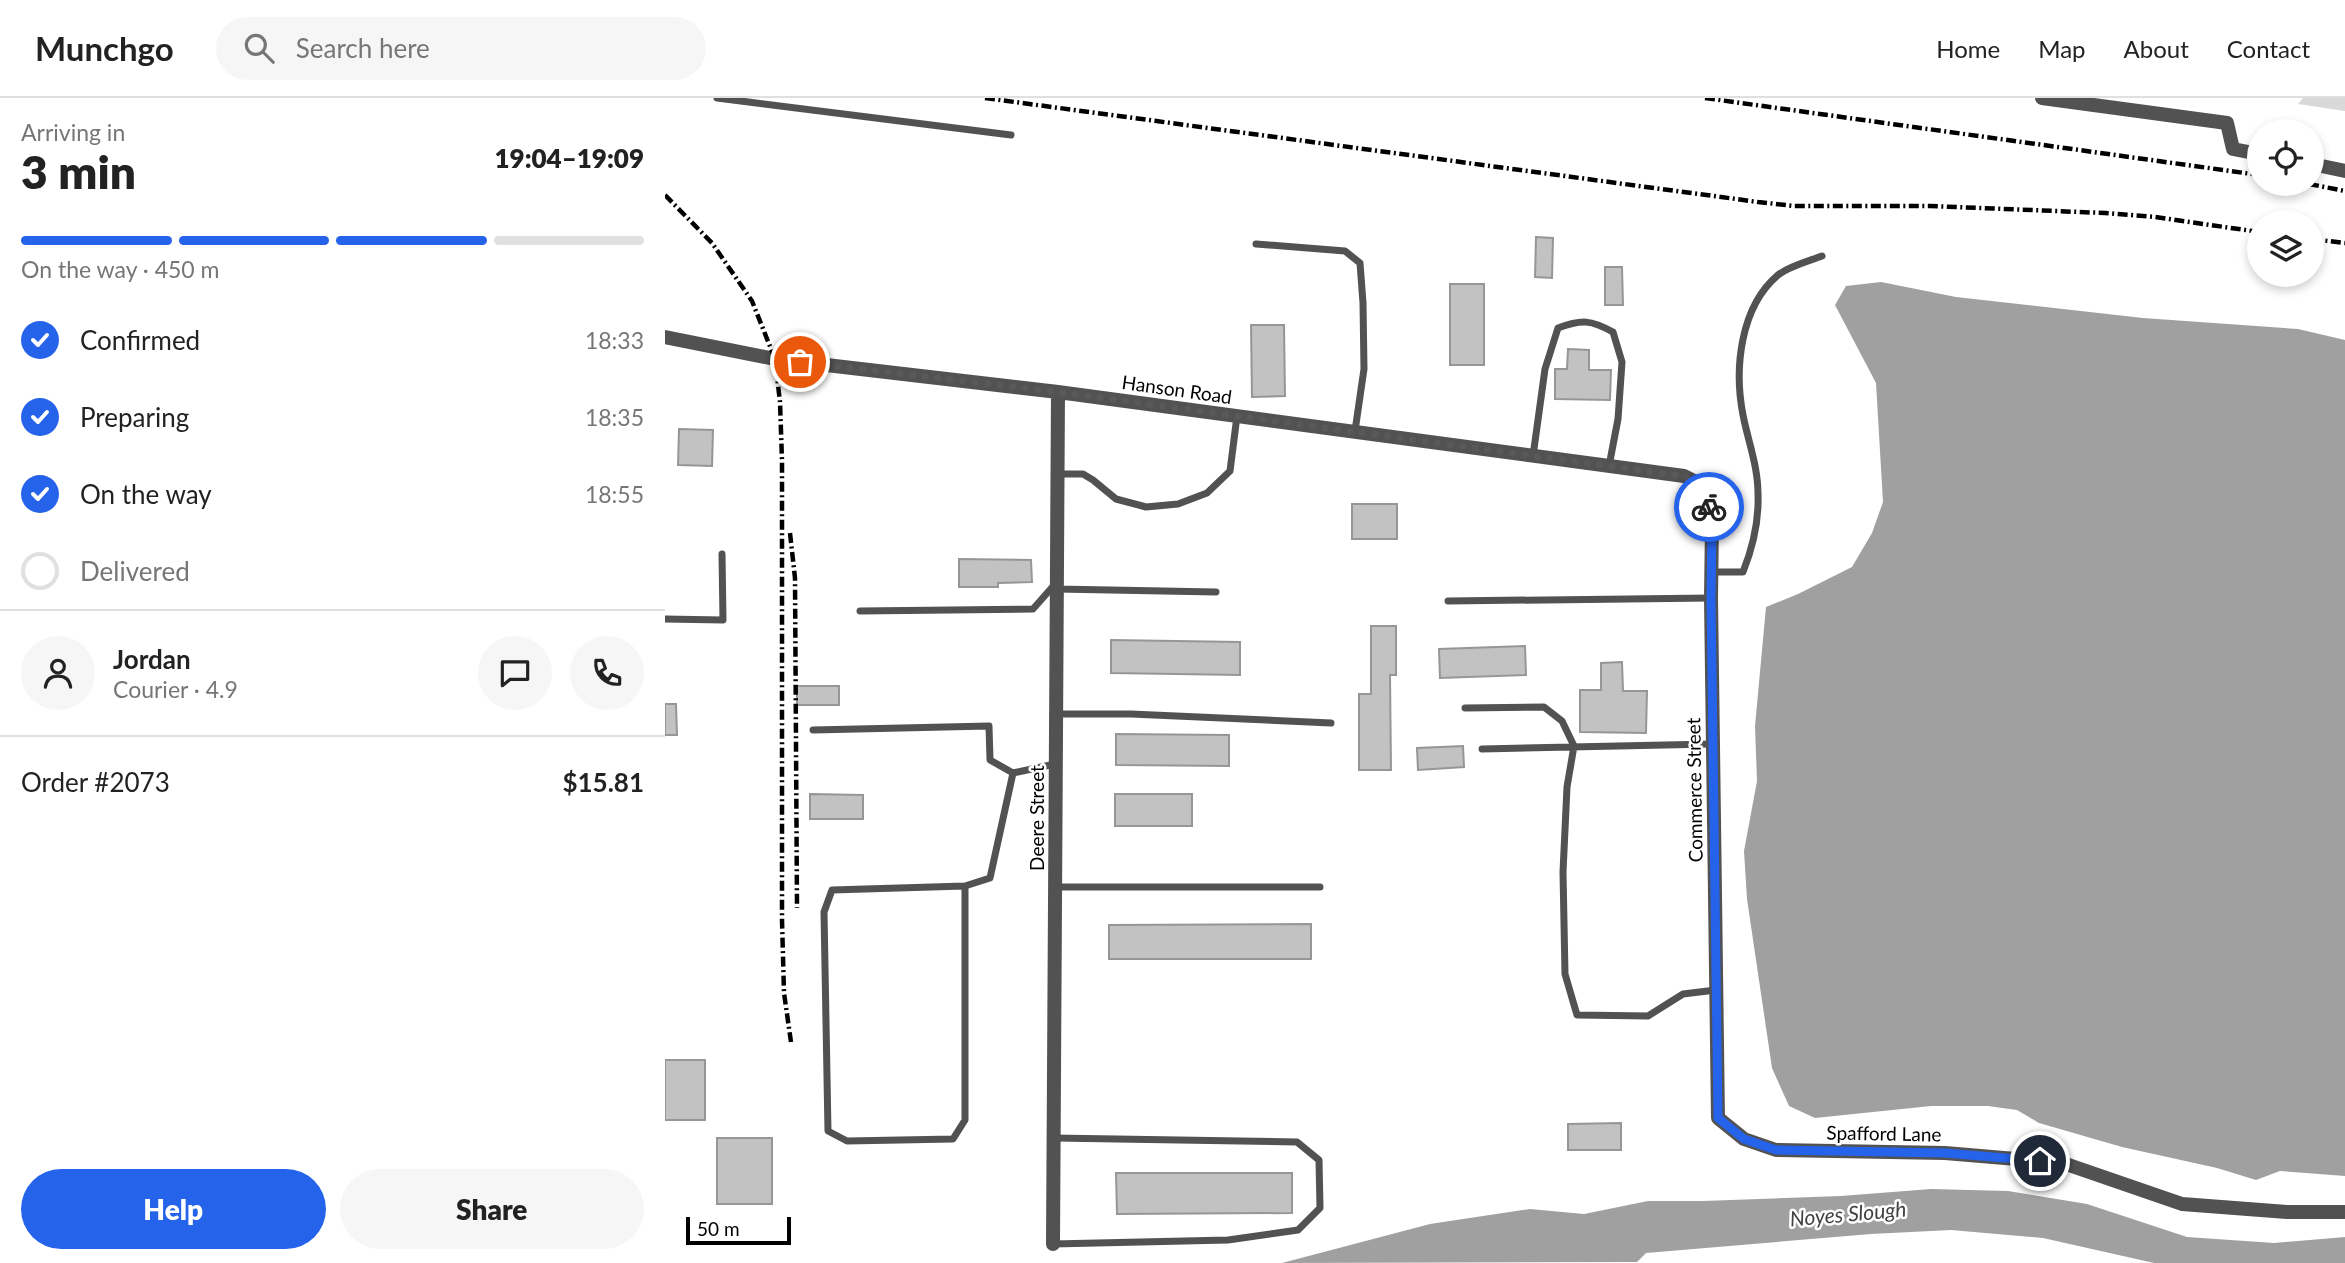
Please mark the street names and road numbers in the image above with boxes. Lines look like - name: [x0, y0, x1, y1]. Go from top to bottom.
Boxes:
- street label: Hanson Road: [1121, 370, 1233, 408]
- street label: Commerce Street: [1681, 717, 1707, 863]
- street label: Deere Street: [1025, 765, 1048, 871]
- street label: Spafford Lane: [1826, 1120, 1942, 1146]

